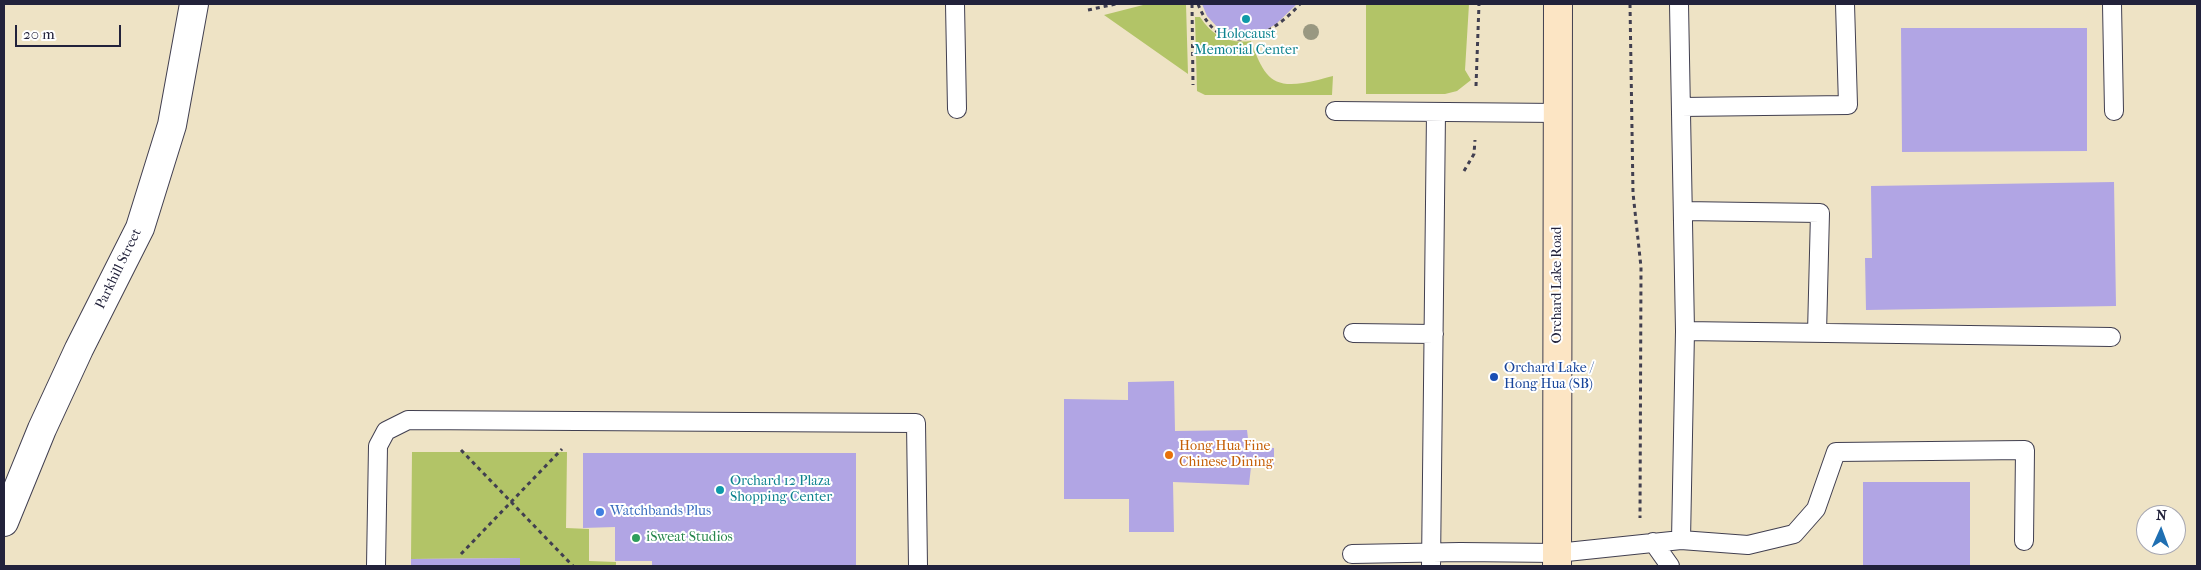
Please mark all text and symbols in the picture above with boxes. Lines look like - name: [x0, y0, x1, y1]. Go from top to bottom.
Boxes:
- marker: Holocaust Memorial Center: [1240, 13, 1252, 25]
- scale bar: [18, 15, 124, 47]
- text: 20 m: [23, 25, 55, 43]
- place label: Holocaust Memorial Center: [1194, 27, 1298, 59]
- street label: Parkhill Street: [92, 226, 146, 312]
- street label: Orchard Lake Road: [1550, 227, 1566, 343]
- place label: Orchard Lake / Hong Hua (SB): [1504, 361, 1593, 394]
- marker: Orchard Lake / Hong Hua (SB): [1488, 371, 1500, 383]
- place label: Hong Hua Fine Chinese Dining: [1179, 439, 1273, 472]
- marker: Hong Hua Fine Chinese Dining: [1163, 449, 1175, 461]
- place label: Orchard 12 Plaza Shopping Center: [730, 474, 832, 507]
- marker: Orchard 12 Plaza Shopping Center: [714, 484, 726, 496]
- place label: Watchbands Plus: [610, 504, 711, 520]
- north arrow: [2136, 505, 2186, 555]
- marker: Watchbands Plus: [594, 506, 606, 518]
- text: N: [2156, 507, 2167, 524]
- place label: iSweat Studios: [646, 530, 733, 546]
- marker: iSweat Studios: [630, 532, 642, 544]

